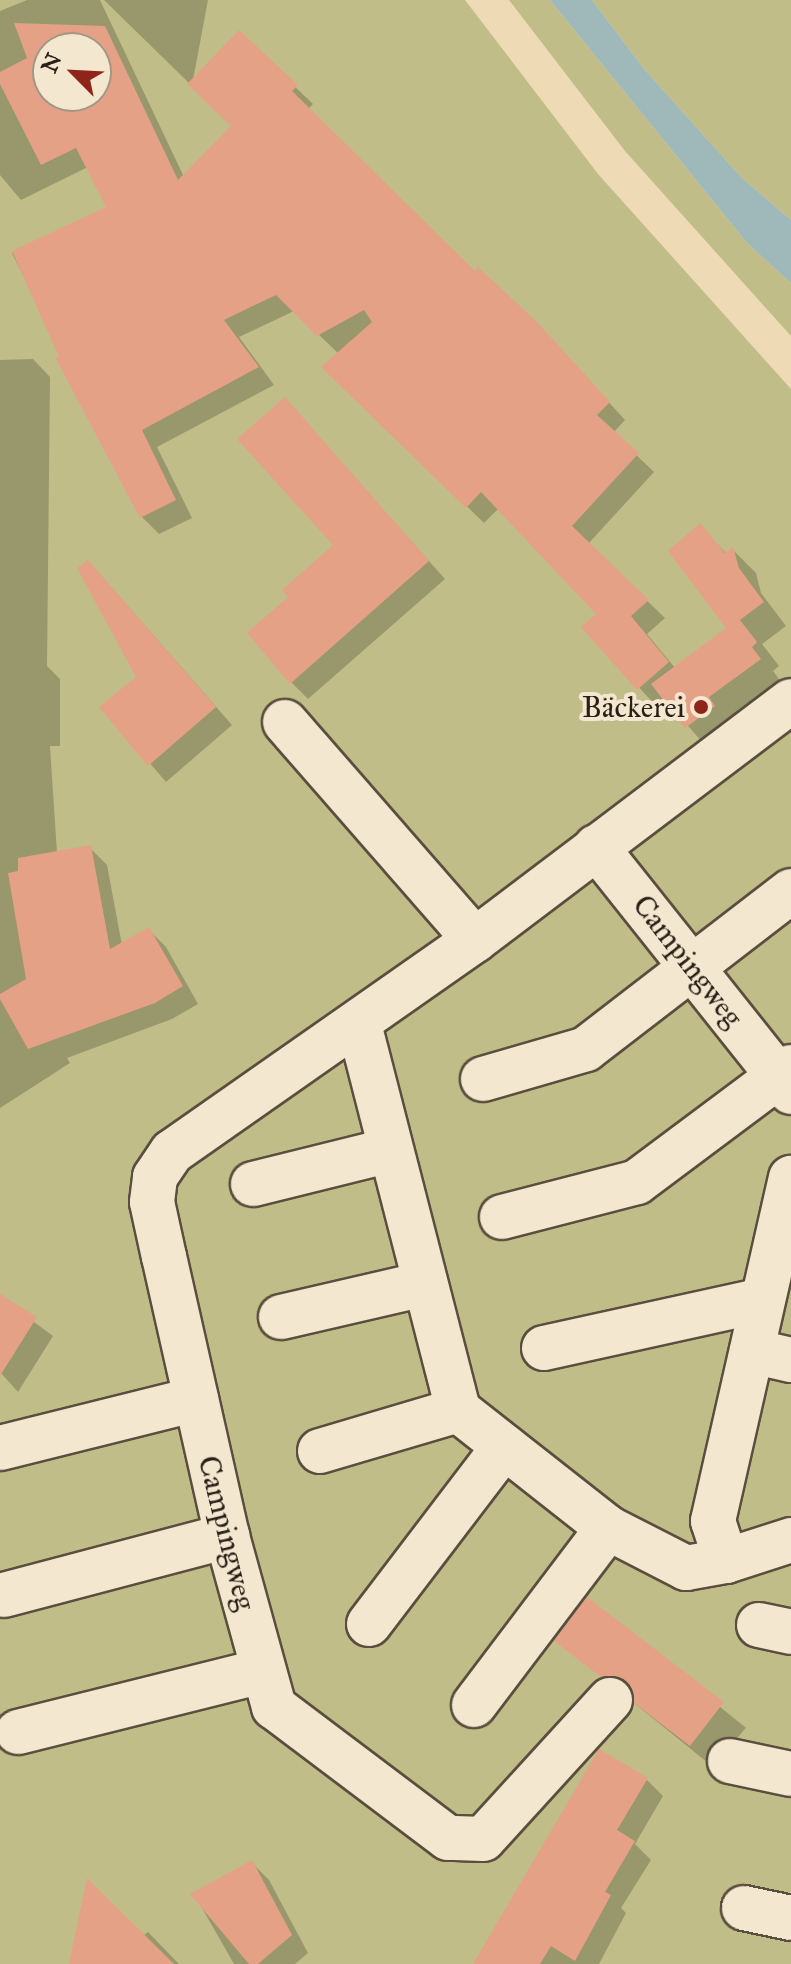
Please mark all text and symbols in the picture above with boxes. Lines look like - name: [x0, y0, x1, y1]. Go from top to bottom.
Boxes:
- north arrow: [32, 32, 112, 112]
- text: N: [35, 49, 68, 77]
- place label: Bäckerei: [582, 689, 685, 725]
- marker: Bäckerei: [692, 698, 710, 716]
- street label: Campingweg: [625, 888, 751, 1034]
- street label: Campingweg: [190, 1452, 264, 1614]

